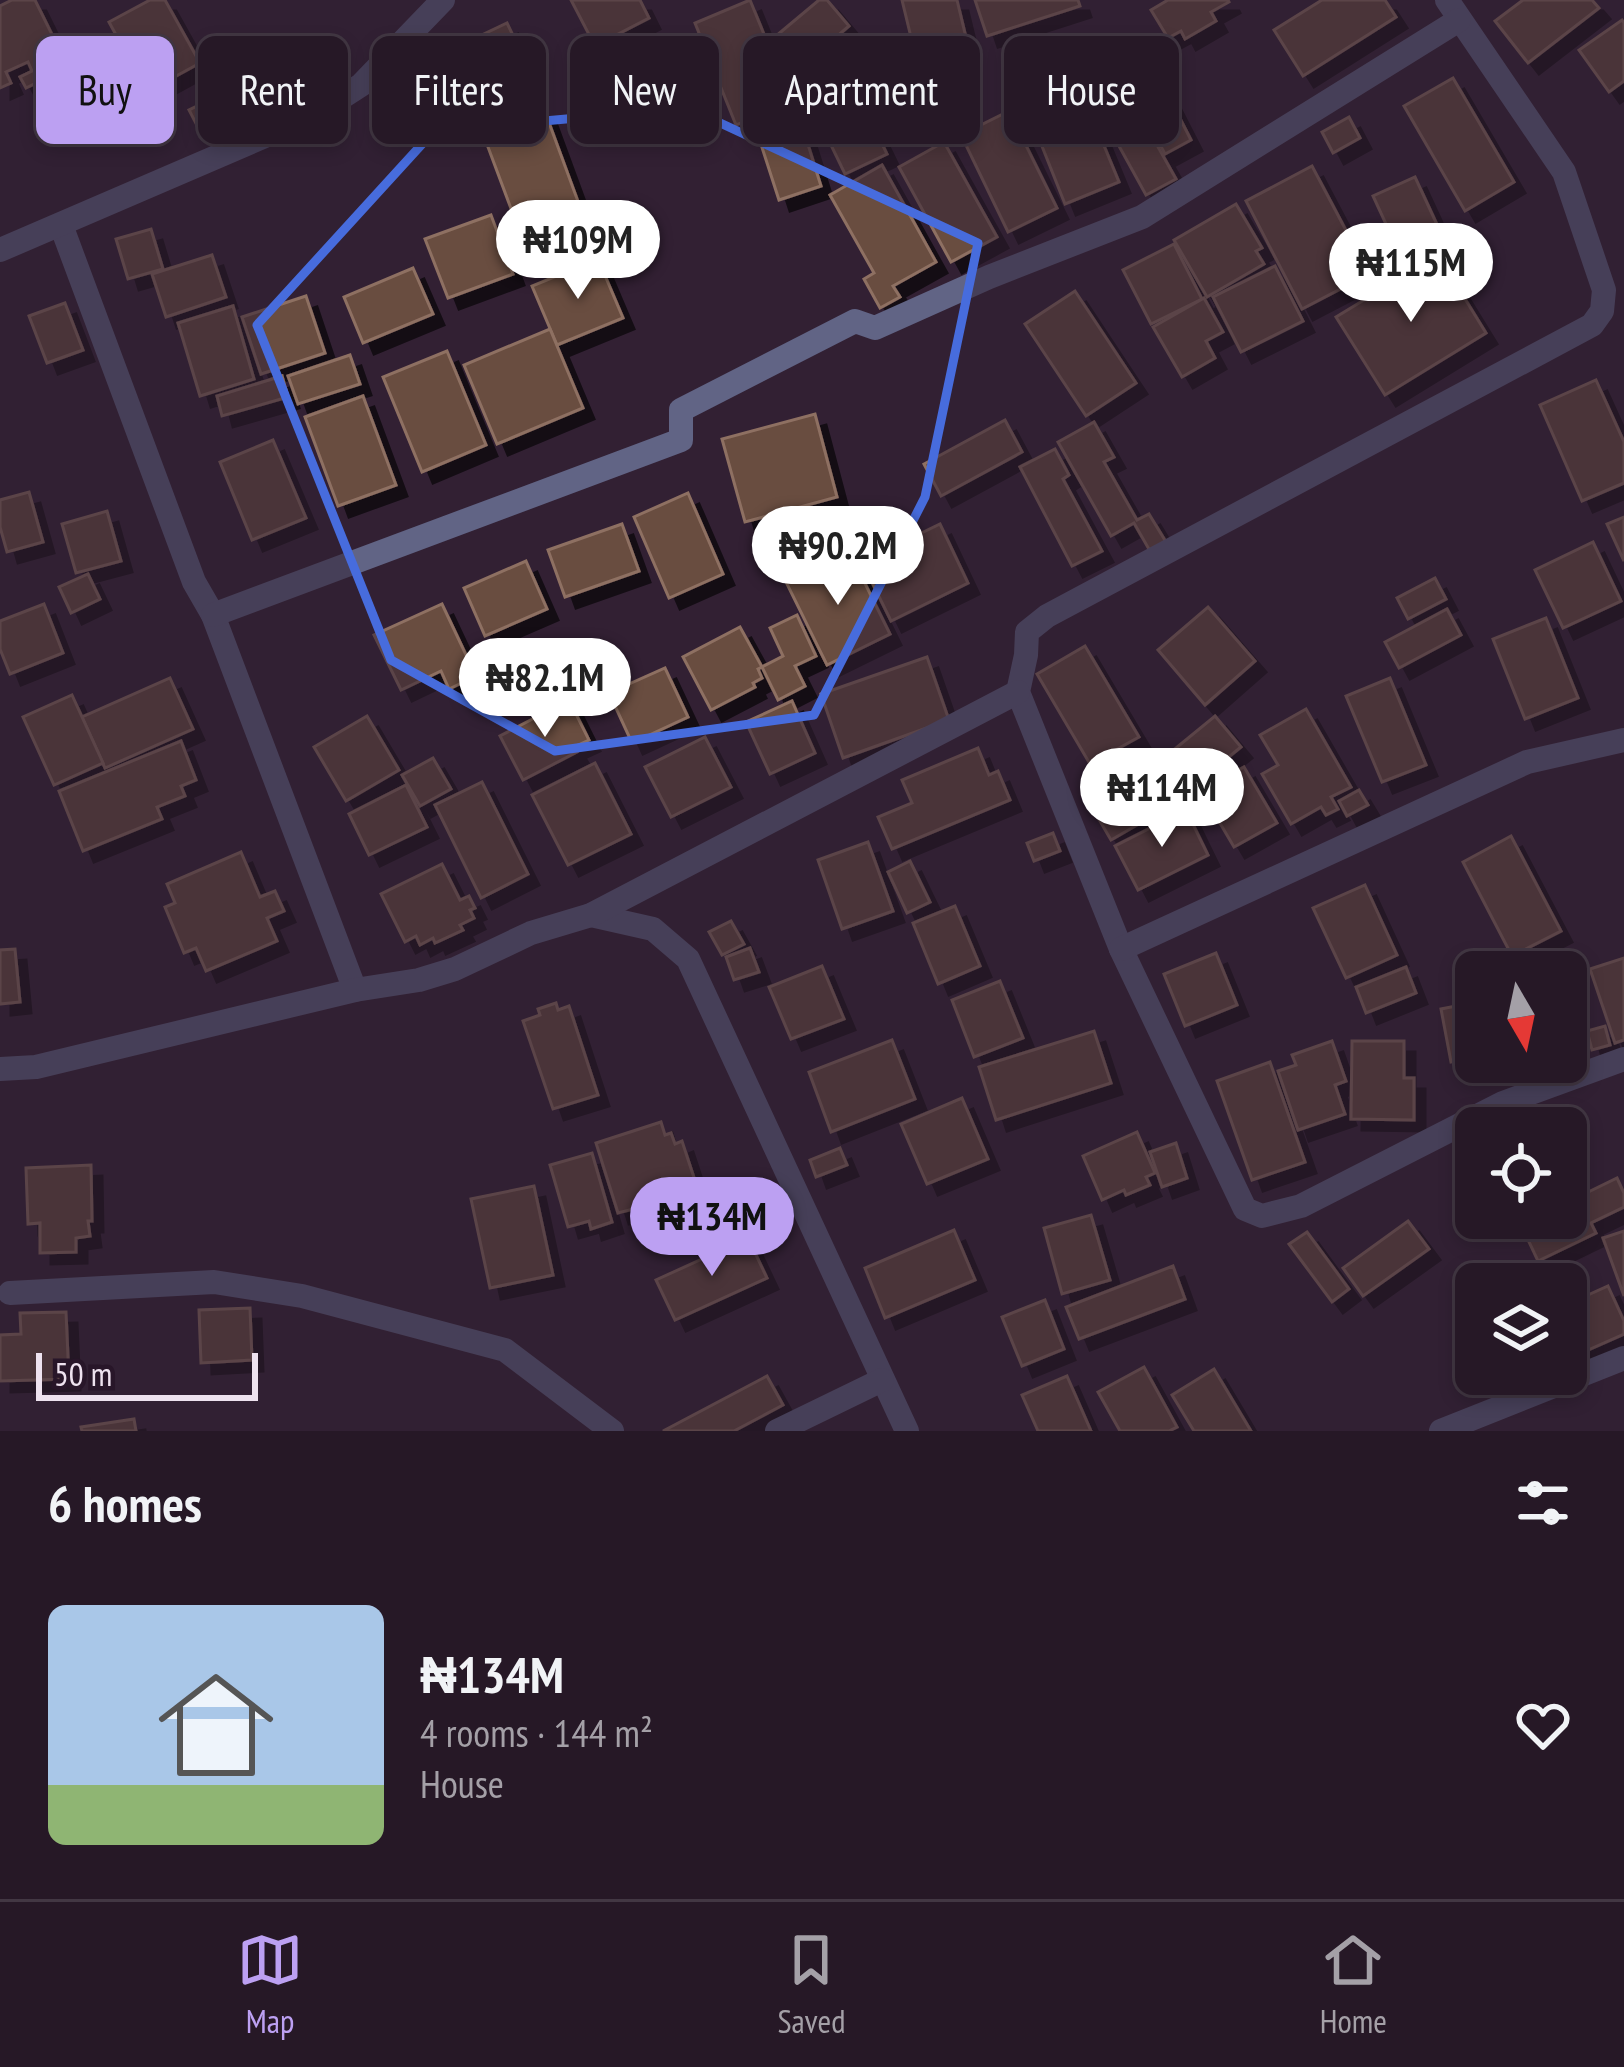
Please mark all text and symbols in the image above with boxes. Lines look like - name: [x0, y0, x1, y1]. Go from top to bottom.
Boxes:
- chip: Buy: [36, 36, 174, 144]
- chip: Rent: [198, 36, 348, 144]
- chip: Filters: [372, 36, 546, 144]
- chip: New: [570, 36, 719, 144]
- chip: Apartment: [743, 36, 980, 144]
- chip: House: [1004, 36, 1179, 144]
- pin: ₦109M: [494, 200, 662, 302]
- text: ₦109M: [523, 213, 633, 264]
- pin: ₦115M: [1327, 223, 1495, 325]
- text: ₦115M: [1356, 236, 1466, 287]
- pin: ₦90.2M: [740, 506, 936, 608]
- text: ₦90.2M: [779, 519, 897, 570]
- pin: ₦82.1M: [447, 638, 643, 740]
- text: ₦82.1M: [486, 651, 604, 702]
- pin: ₦114M: [1078, 748, 1246, 850]
- text: ₦114M: [1107, 761, 1217, 812]
- north arrow: [1455, 951, 1587, 1083]
- map controls: [1455, 951, 1587, 1395]
- button: locate: [1455, 1107, 1587, 1239]
- pin: ₦134M: [628, 1177, 796, 1279]
- text: ₦134M: [657, 1190, 767, 1241]
- button: layers: [1455, 1263, 1587, 1395]
- scale bar: [36, 1347, 258, 1400]
- text: 50 m: [54, 1352, 112, 1395]
- text: 6 homes: [48, 1470, 202, 1536]
- icon: filters: [1510, 1470, 1576, 1536]
- text: ₦134M: [420, 1641, 564, 1707]
- icon: home: [144, 1653, 288, 1797]
- icon: heart: [1510, 1692, 1576, 1758]
- text: 4 rooms · 144 m²: [420, 1707, 653, 1758]
- text: House: [420, 1758, 504, 1809]
- tab: Map: [237, 1927, 303, 2042]
- tab: Saved: [777, 1927, 845, 2042]
- tab: Home: [1320, 1927, 1387, 2042]

